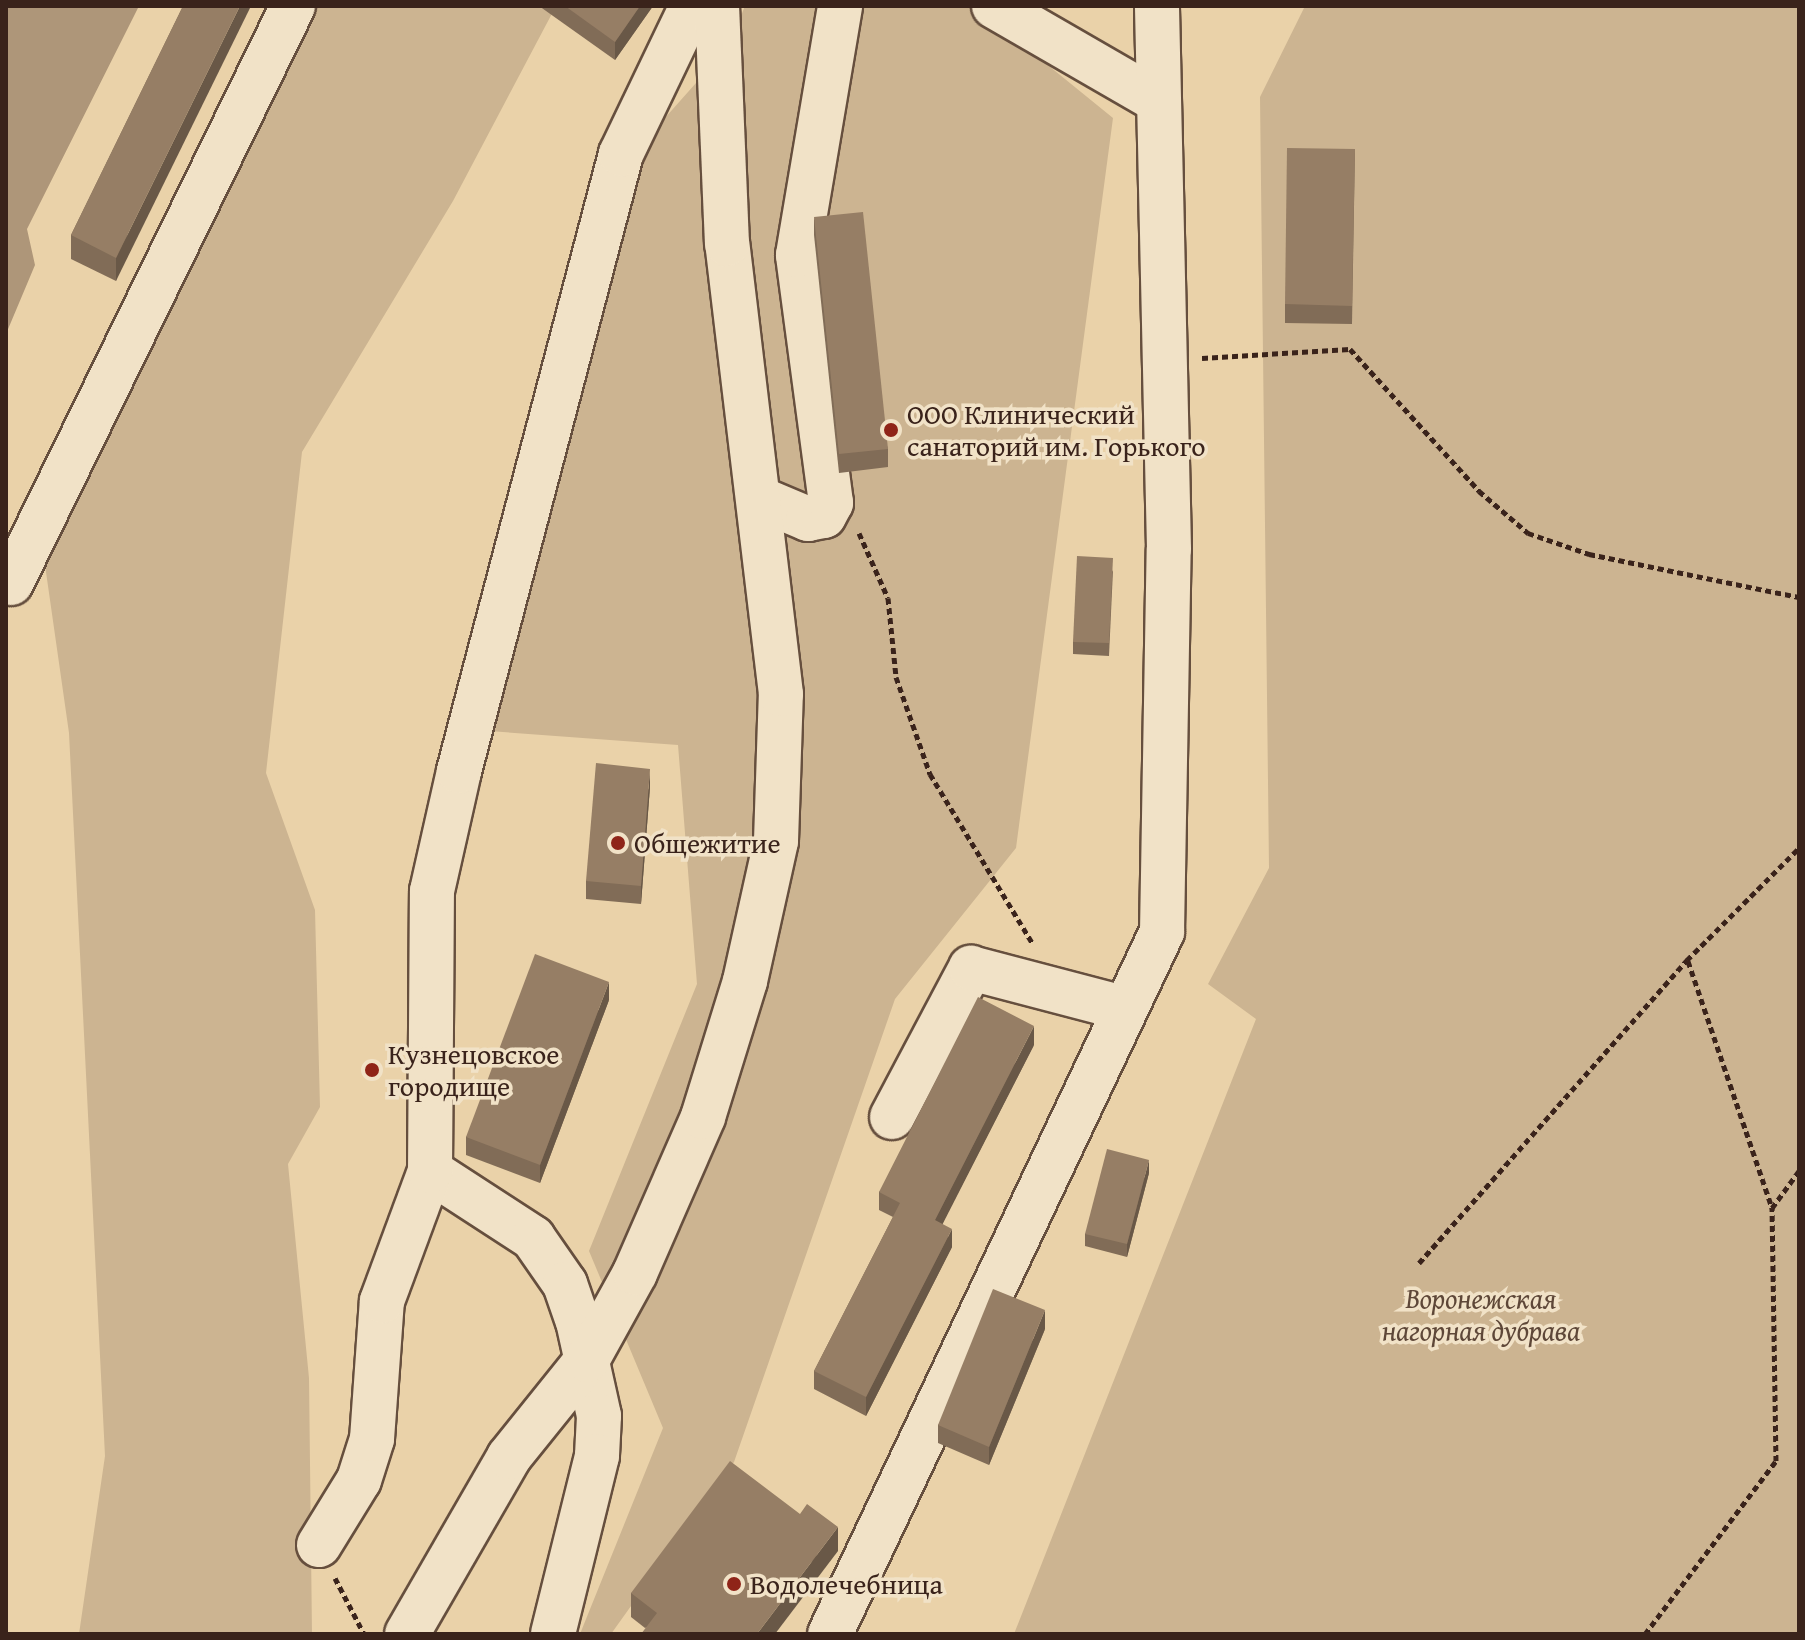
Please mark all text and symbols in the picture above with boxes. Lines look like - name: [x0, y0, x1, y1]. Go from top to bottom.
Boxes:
- place label: ООО Клинический санаторий им. Горького: [907, 397, 1206, 463]
- marker: ООО Клинический санаторий им. Горького: [882, 421, 900, 439]
- place label: Общежитие: [634, 826, 781, 860]
- marker: Общежитие: [609, 834, 627, 852]
- place label: Кузнецовское городище: [388, 1037, 559, 1103]
- marker: Кузнецовское городище: [363, 1061, 381, 1079]
- park label: Воронежская нагорная дубрава: [1382, 1281, 1580, 1347]
- place label: Водолечебница: [750, 1567, 943, 1601]
- marker: Водолечебница: [725, 1575, 743, 1593]

